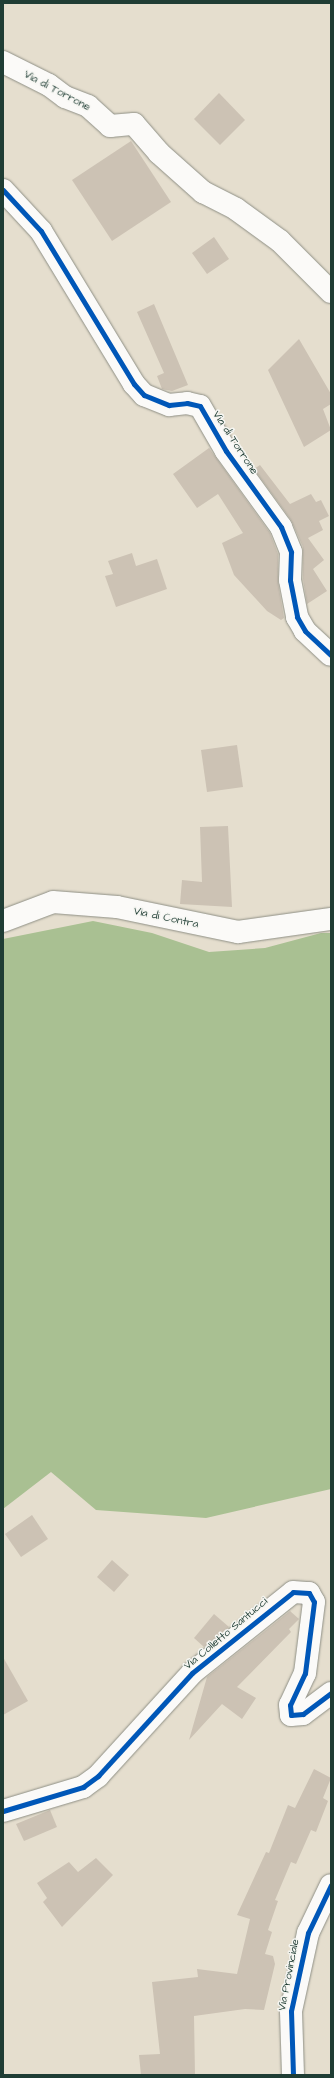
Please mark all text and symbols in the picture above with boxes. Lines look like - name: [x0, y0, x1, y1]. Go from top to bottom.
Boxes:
- street label: Via di Torrone: [22, 68, 92, 114]
- street label: Via di Torrone: [210, 409, 260, 477]
- street label: Via di Contra: [132, 905, 200, 931]
- street label: Via Colletto Santucci: [181, 1595, 271, 1673]
- street label: Via Provinciale: [276, 1938, 302, 2012]

